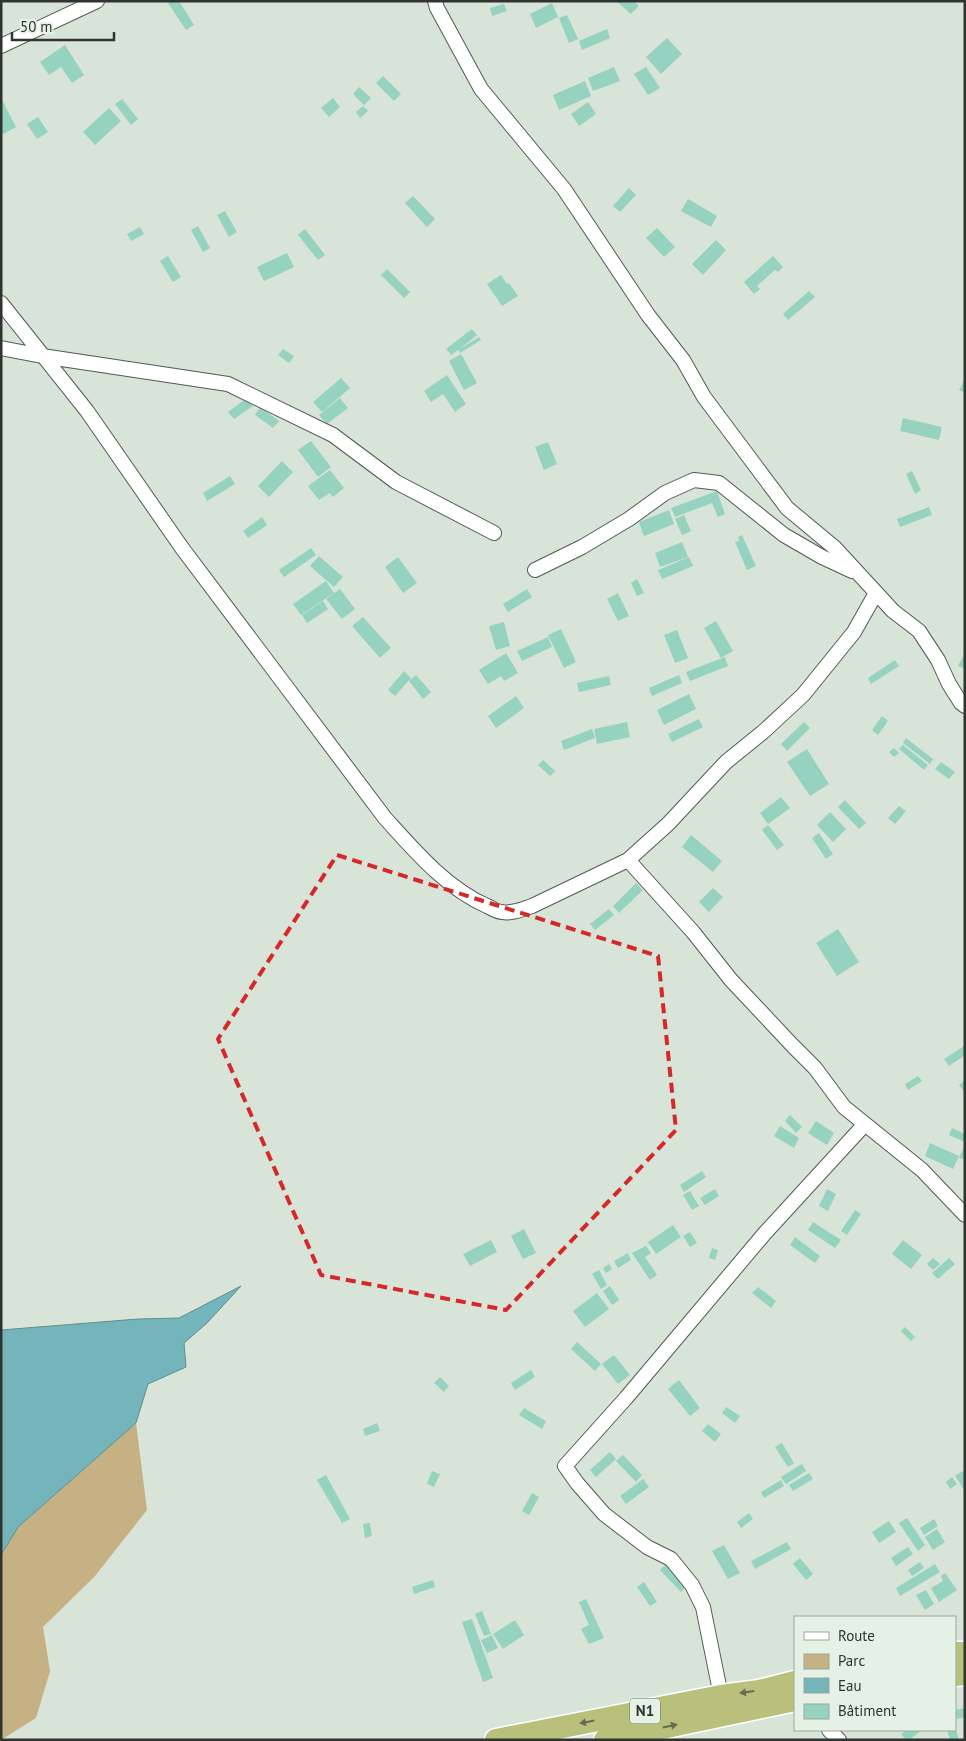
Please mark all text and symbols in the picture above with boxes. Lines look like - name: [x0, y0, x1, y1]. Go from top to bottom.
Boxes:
- scale bar: [12, 10, 115, 42]
- text: 50 m: [20, 17, 53, 36]
- legend: [794, 1616, 956, 1731]
- text: Route: [838, 1626, 875, 1645]
- text: Parc: [838, 1651, 865, 1670]
- text: Eau: [838, 1676, 862, 1695]
- one-way arrow: [739, 1689, 755, 1697]
- road number: N1: [630, 1698, 660, 1724]
- text: Bâtiment: [838, 1701, 896, 1720]
- one-way arrow: [580, 1718, 595, 1726]
- one-way arrow: [662, 1722, 677, 1730]

